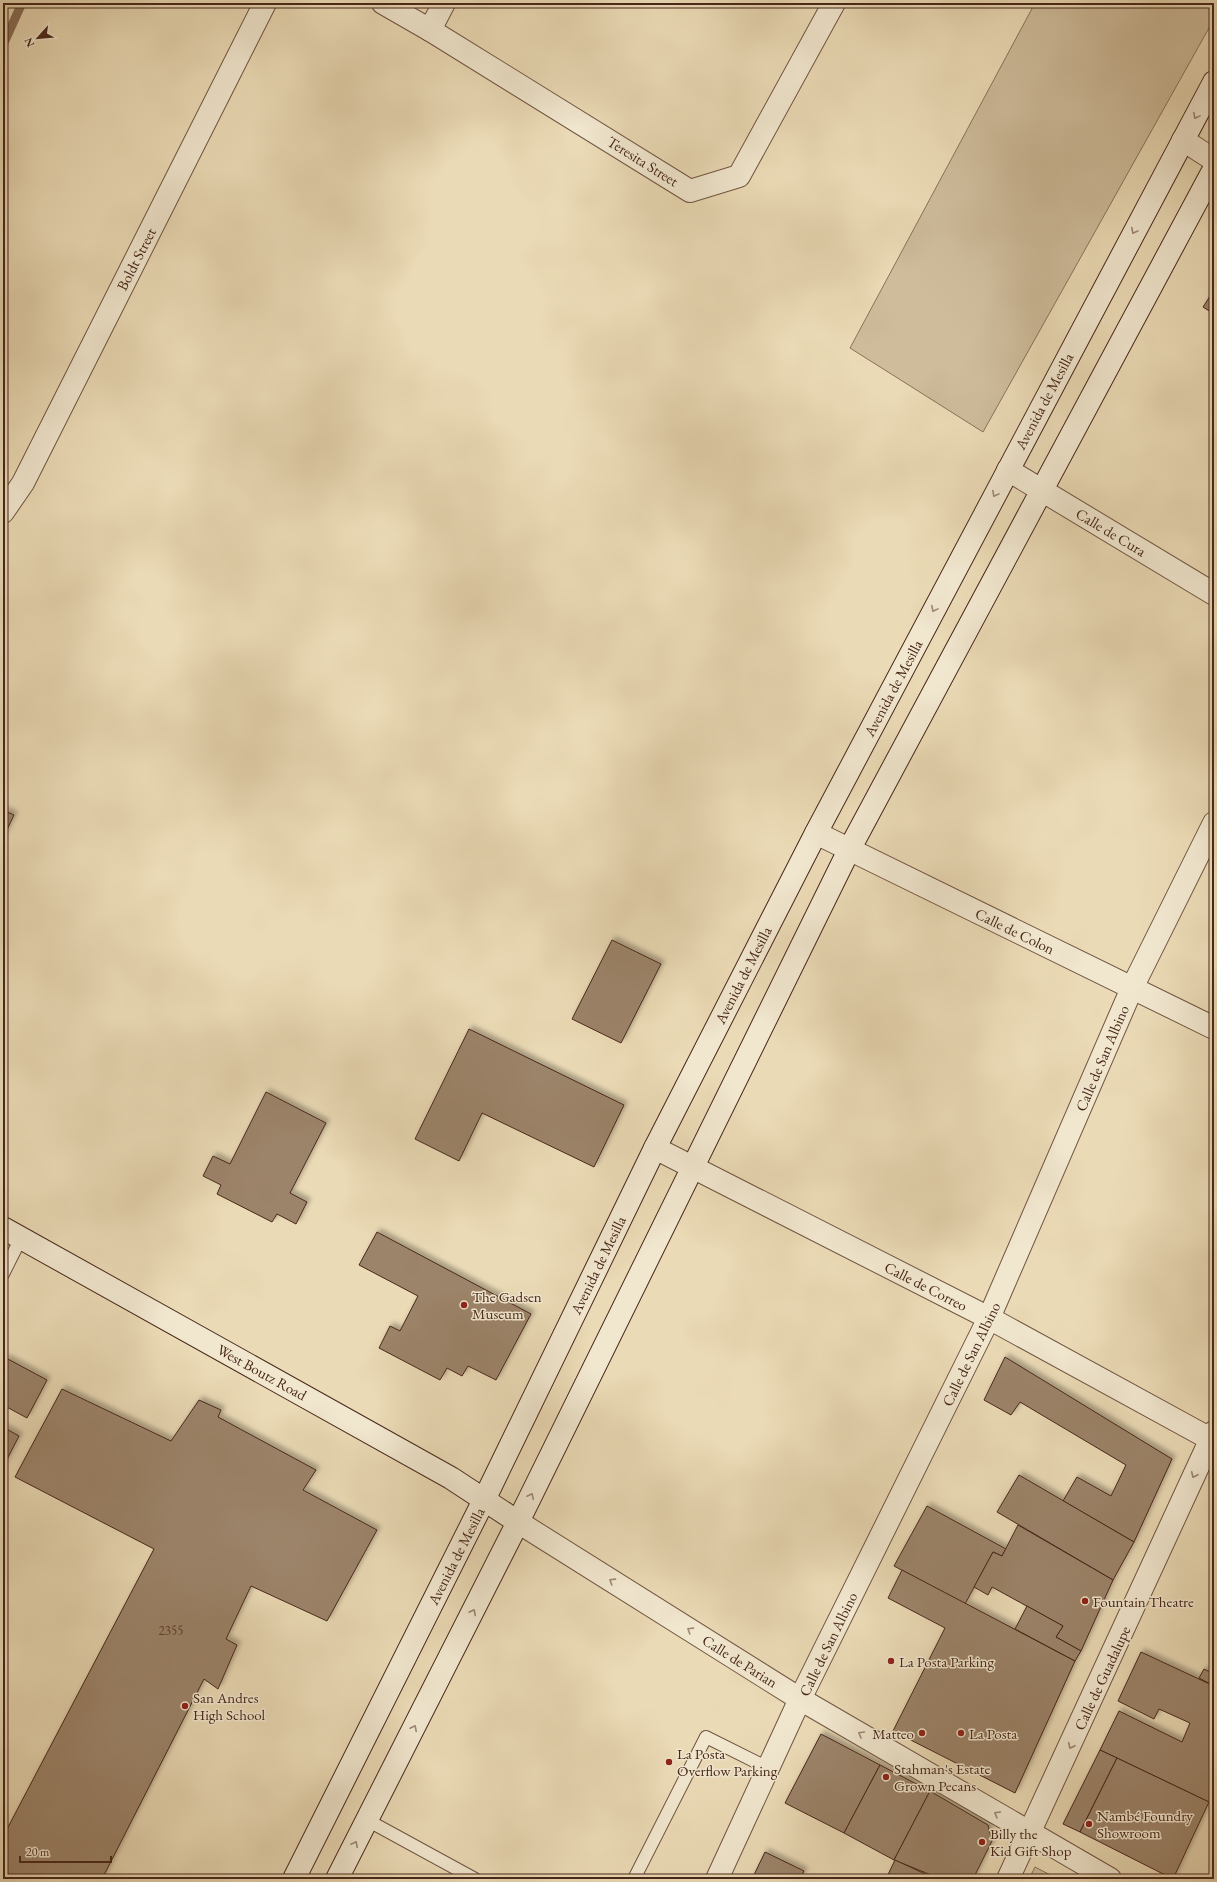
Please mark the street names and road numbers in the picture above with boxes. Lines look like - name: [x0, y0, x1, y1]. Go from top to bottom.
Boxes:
- street label: Teresita Street: [604, 132, 682, 191]
- street label: Boldt Street: [112, 224, 160, 294]
- street label: Avenida de Mesilla: [1010, 349, 1077, 453]
- street label: Calle de Cura: [1072, 504, 1150, 560]
- street label: Avenida de Mesilla: [859, 636, 926, 740]
- street label: Calle de Colon: [972, 904, 1058, 958]
- street label: Avenida de Mesilla: [710, 923, 776, 1028]
- street label: Calle de San Albino: [1071, 1002, 1133, 1114]
- street label: Avenida de Mesilla: [566, 1213, 630, 1318]
- street label: Calle de Correo: [881, 1257, 971, 1315]
- street label: Calle de San Albino: [938, 1299, 1004, 1409]
- street label: West Boutz Road: [214, 1340, 310, 1405]
- street label: Avenida de Mesilla: [423, 1504, 489, 1609]
- street label: Calle de San Albino: [795, 1589, 861, 1699]
- street label: Calle de Guadalupe: [1070, 1623, 1134, 1733]
- street label: Calle de Parian: [699, 1630, 781, 1692]

